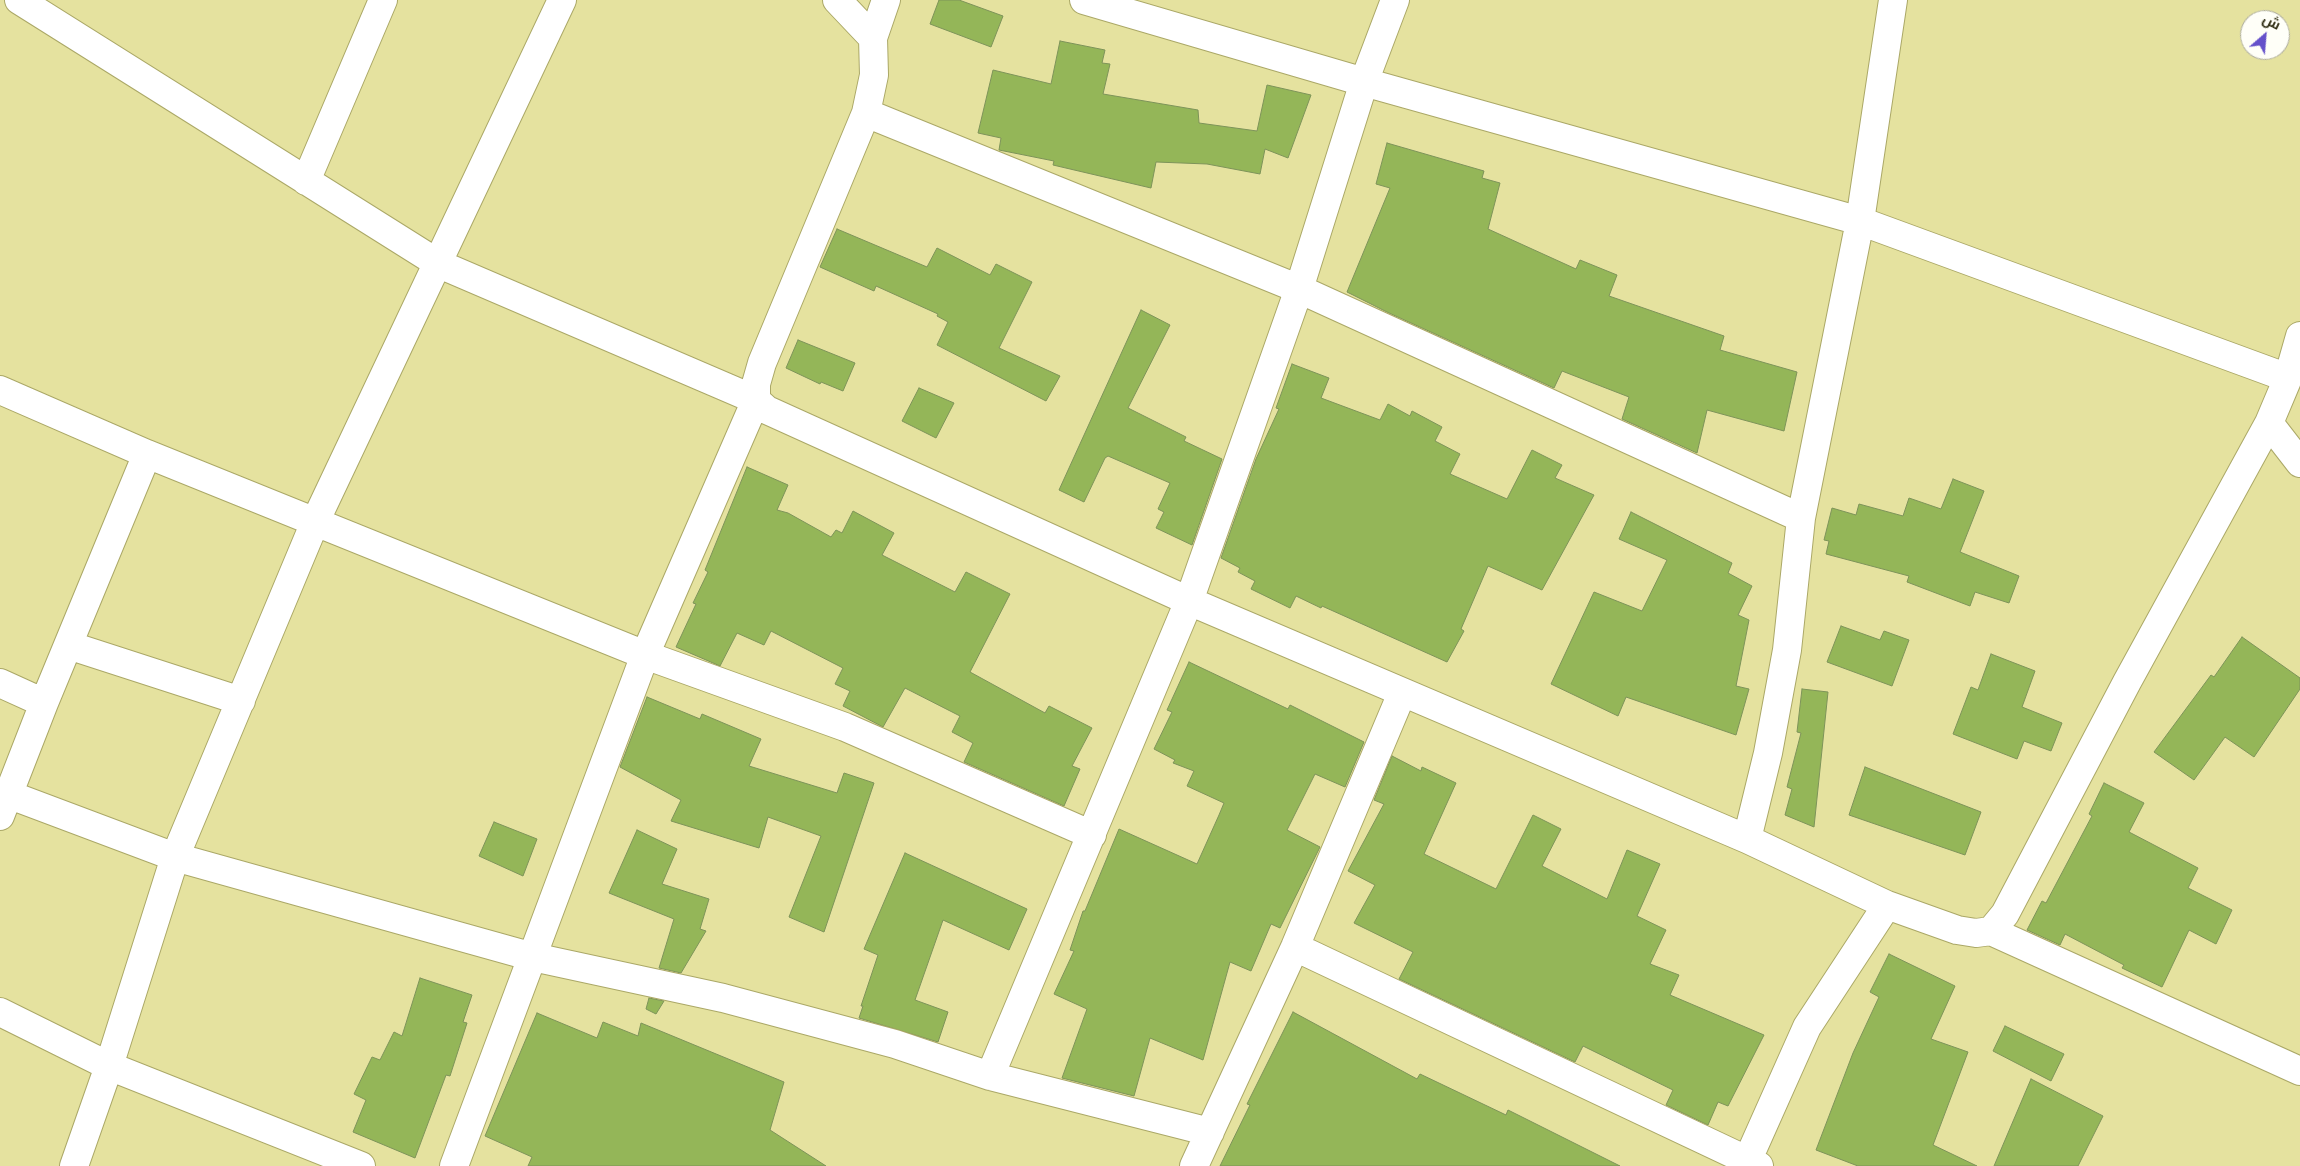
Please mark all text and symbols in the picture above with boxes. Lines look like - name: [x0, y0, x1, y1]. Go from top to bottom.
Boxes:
- north arrow: [2240, 10, 2290, 60]
- text: ش: [2260, 10, 2283, 34]

